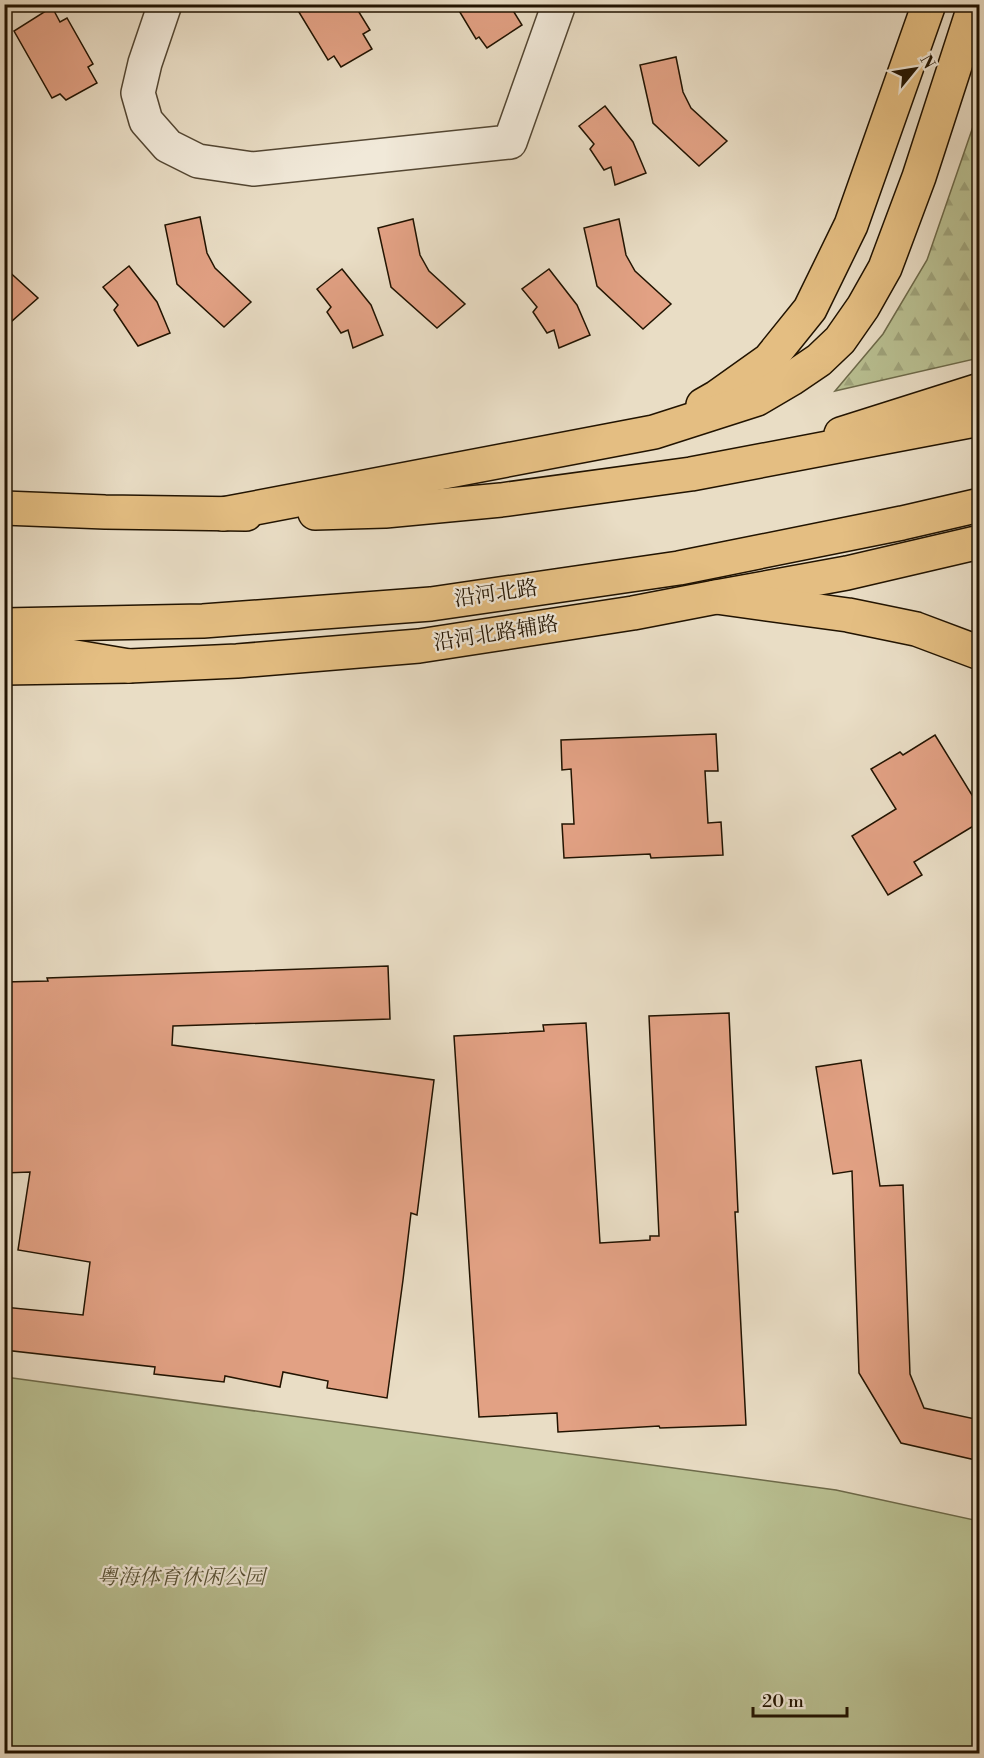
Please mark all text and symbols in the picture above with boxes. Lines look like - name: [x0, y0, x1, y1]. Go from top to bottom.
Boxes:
- north arrow: [885, 39, 945, 99]
- text: N: [915, 52, 939, 73]
- street label: 沿河北路: [453, 575, 539, 613]
- street label: 沿河北路辅路: [432, 611, 560, 657]
- park label: 粤海体育休闲公园: [97, 1565, 268, 1591]
- scale bar: [753, 1680, 848, 1718]
- text: 20 m: [762, 1690, 804, 1713]

